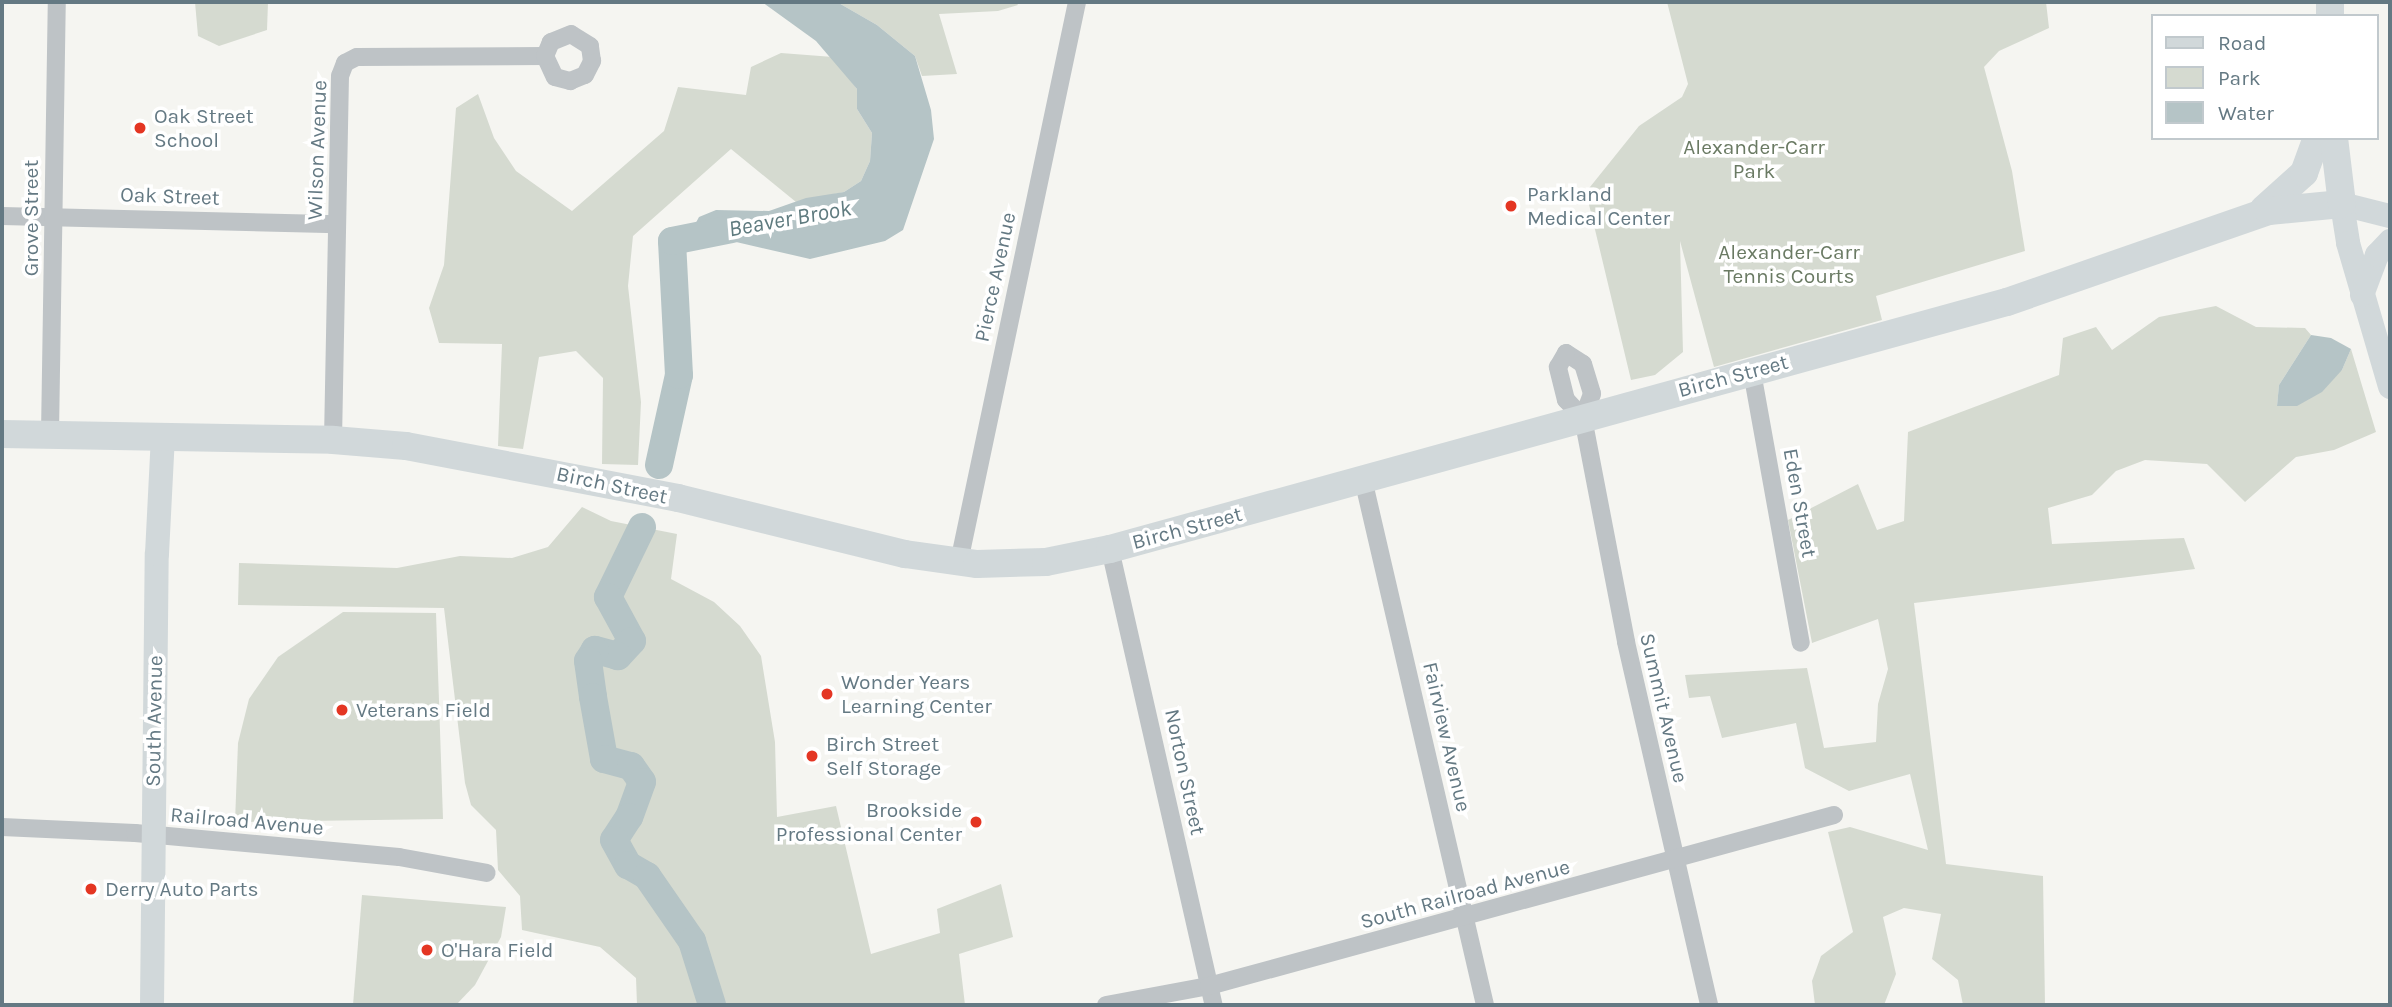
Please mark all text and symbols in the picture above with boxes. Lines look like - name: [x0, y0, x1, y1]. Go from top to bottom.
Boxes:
- legend: [2150, 14, 2378, 140]
- text: Road: [2218, 31, 2266, 55]
- text: Park: [2218, 66, 2261, 90]
- street label: Wilson Avenue: [302, 80, 332, 220]
- text: Water: [2218, 101, 2274, 125]
- place label: Oak Street School: [154, 103, 254, 153]
- marker: Oak Street School: [132, 120, 148, 136]
- park label: Alexander-Carr Park: [1683, 134, 1825, 184]
- street label: Grove Street: [18, 160, 44, 276]
- place label: Parkland Medical Center: [1527, 181, 1670, 231]
- street label: Oak Street: [120, 182, 220, 210]
- water label: Beaver Brook: [727, 195, 853, 243]
- marker: Parkland Medical Center: [1501, 196, 1521, 216]
- street label: Pierce Avenue: [969, 210, 1021, 344]
- park label: Alexander-Carr Tennis Courts: [1718, 239, 1860, 289]
- street label: Birch Street: [1675, 349, 1791, 403]
- street label: Eden Street: [1778, 446, 1822, 560]
- street label: Birch Street: [554, 461, 670, 509]
- street label: Birch Street: [1129, 501, 1245, 555]
- street label: Summit Avenue: [1635, 631, 1693, 785]
- street label: South Avenue: [140, 655, 168, 787]
- street label: Fairview Avenue: [1418, 660, 1476, 814]
- place label: Wonder Years Learning Center: [841, 669, 992, 719]
- marker: Wonder Years Learning Center: [819, 686, 835, 702]
- place label: Veterans Field: [356, 697, 491, 723]
- marker: Veterans Field: [334, 702, 350, 718]
- street label: Norton Street: [1159, 707, 1211, 837]
- place label: Birch Street Self Storage: [826, 731, 941, 781]
- marker: Birch Street Self Storage: [804, 748, 820, 764]
- place label: Brookside Professional Center: [776, 797, 962, 847]
- street label: Railroad Avenue: [169, 802, 325, 840]
- marker: Brookside Professional Center: [968, 814, 984, 830]
- street label: South Railroad Avenue: [1357, 854, 1573, 934]
- place label: Derry Auto Parts: [105, 876, 258, 902]
- marker: Derry Auto Parts: [83, 881, 99, 897]
- place label: O'Hara Field: [441, 937, 554, 963]
- marker: O'Hara Field: [419, 942, 435, 958]

